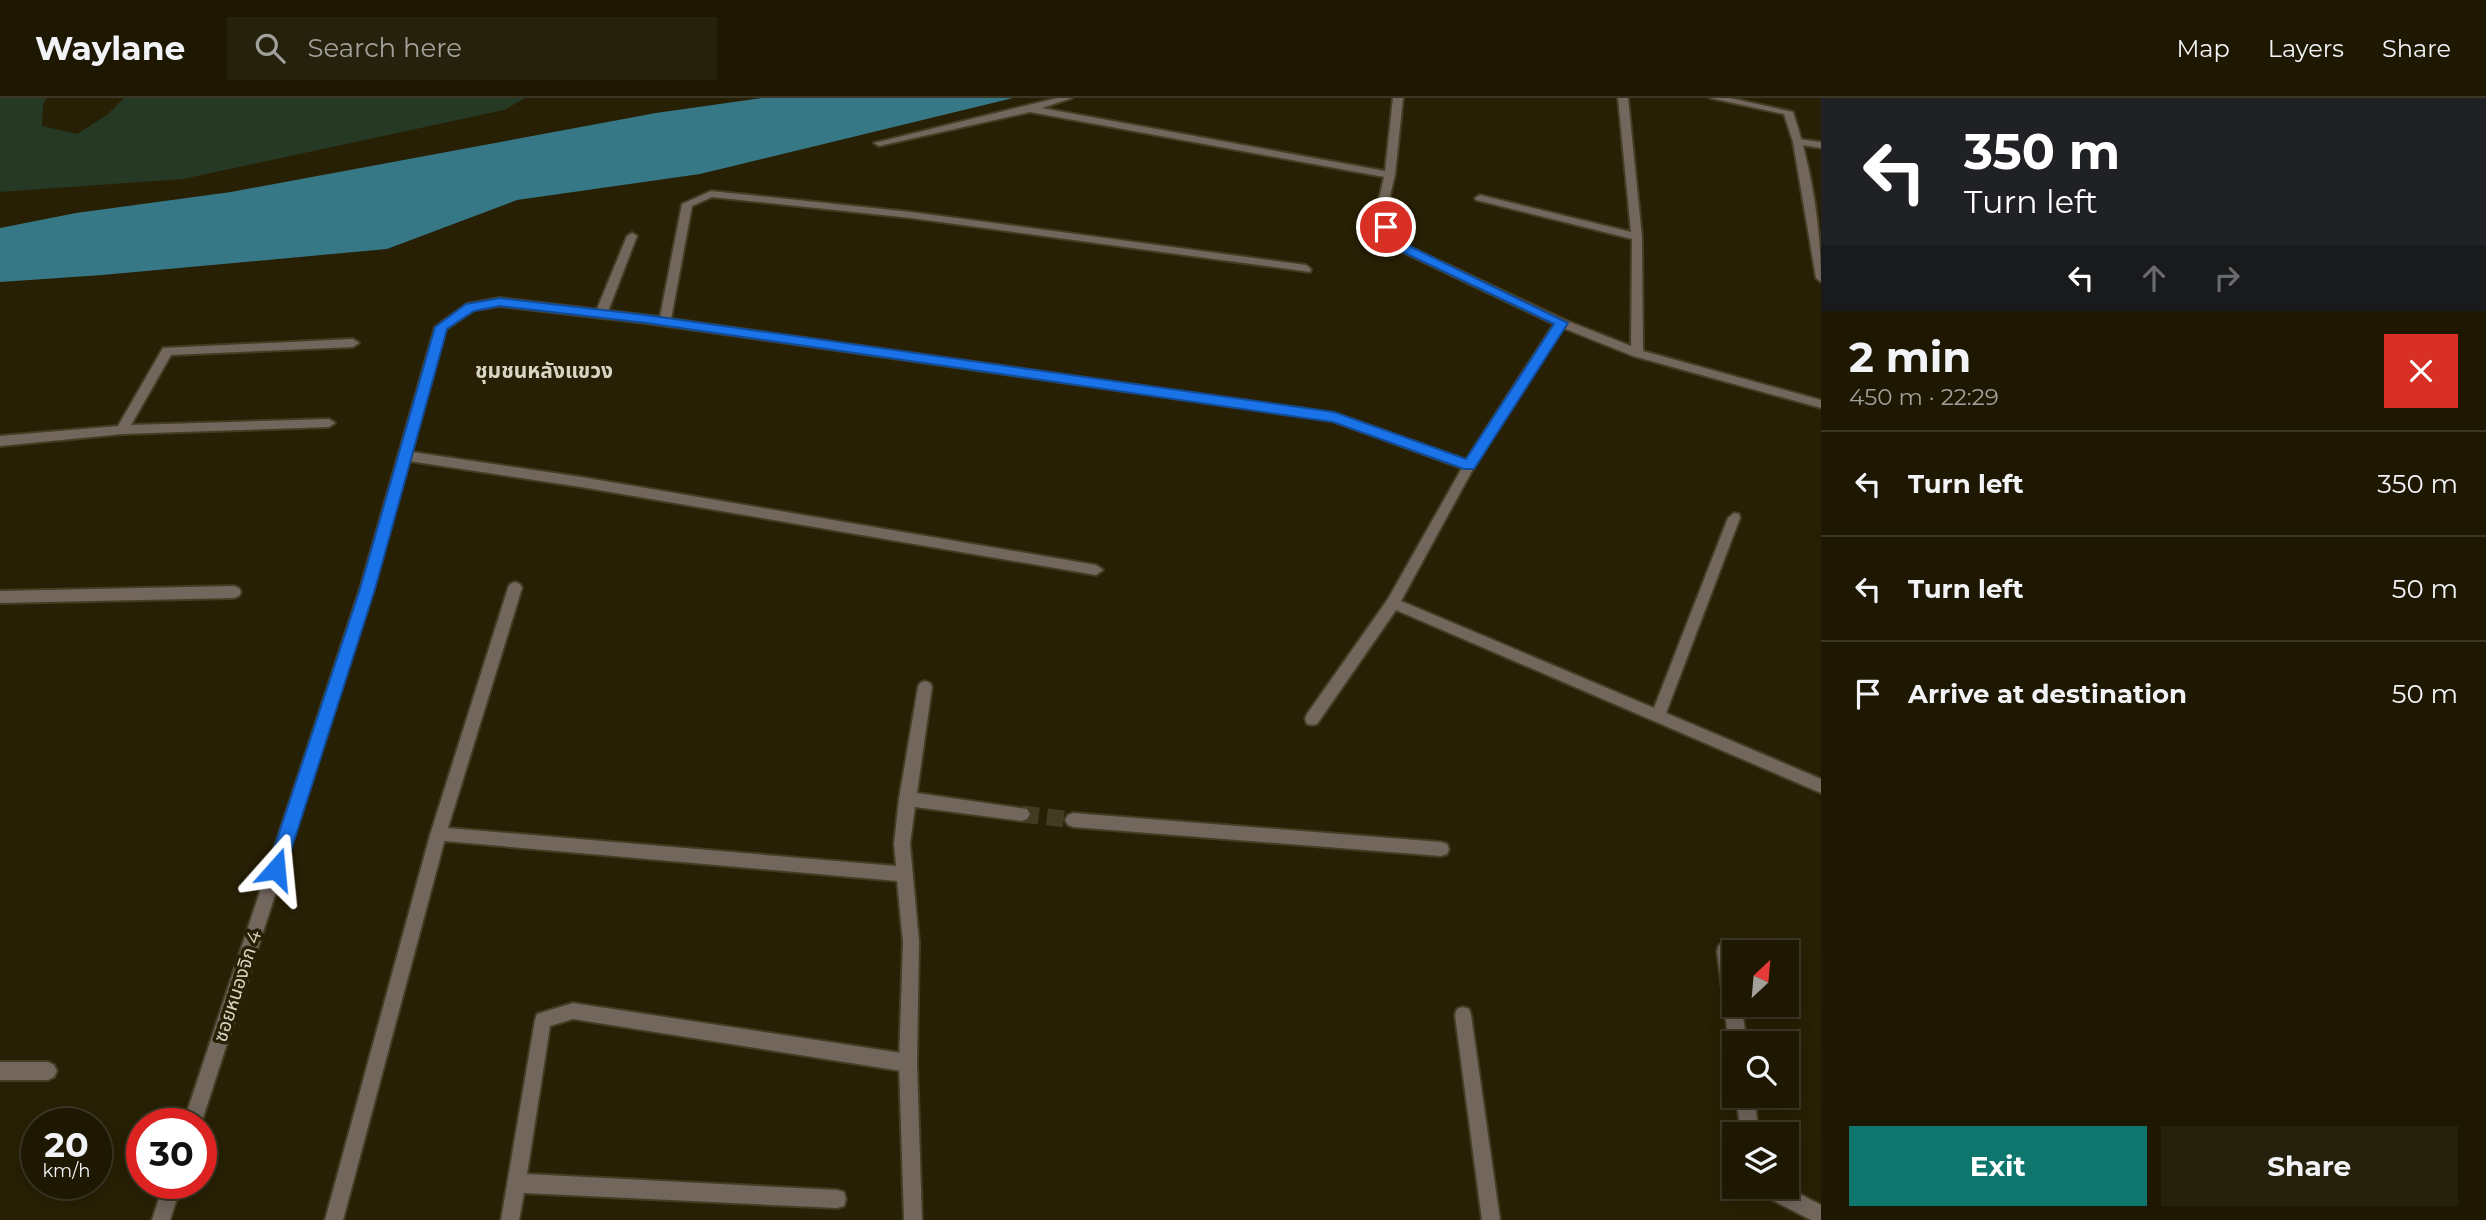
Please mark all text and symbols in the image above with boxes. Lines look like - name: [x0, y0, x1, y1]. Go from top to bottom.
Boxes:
- search box: [227, 17, 717, 80]
- text: Waylane: [35, 28, 185, 68]
- icon: search: [251, 29, 289, 67]
- text: Search here: [307, 32, 462, 64]
- text: Map: [2176, 34, 2230, 63]
- text: Layers: [2268, 34, 2344, 63]
- text: Share: [2382, 34, 2451, 63]
- text: 350 m: [1964, 122, 2120, 181]
- icon: left: [1849, 126, 1940, 217]
- text: Turn left: [1964, 182, 2098, 221]
- pin: [1356, 197, 1416, 257]
- icon: arrive: [1367, 208, 1405, 246]
- icon: left: [2062, 259, 2100, 297]
- icon: ahead: [2135, 259, 2173, 297]
- icon: right: [2208, 259, 2246, 297]
- text: 2 min: [1849, 331, 1971, 383]
- button: close: [2384, 334, 2458, 408]
- district label: ชุมชนหลังแขวง: [475, 358, 613, 384]
- text: 450 m · 22:29: [1849, 383, 1999, 411]
- icon: left: [1849, 465, 1887, 503]
- text: Turn left: [1908, 468, 2024, 500]
- text: 350 m: [2377, 468, 2458, 500]
- icon: left: [1849, 570, 1887, 608]
- text: Turn left: [1908, 573, 2024, 605]
- text: 50 m: [2392, 573, 2458, 605]
- icon: arrive: [1849, 675, 1887, 713]
- text: Arrive at destination: [1908, 678, 2187, 710]
- text: 50 m: [2392, 678, 2458, 710]
- position arrow: [239, 832, 313, 906]
- street label: ซอยหนองจิก 4: [209, 927, 266, 1045]
- north arrow: [1722, 940, 1799, 1017]
- map controls: [1722, 940, 1799, 1199]
- button: search: [1722, 1031, 1799, 1108]
- speed limit sign: 30: [126, 1108, 217, 1199]
- button: layers: [1722, 1122, 1799, 1199]
- text: 20: [44, 1123, 89, 1166]
- button: Exit: [1849, 1126, 2147, 1206]
- button: Share: [2161, 1126, 2458, 1206]
- text: km/h: [42, 1160, 91, 1182]

